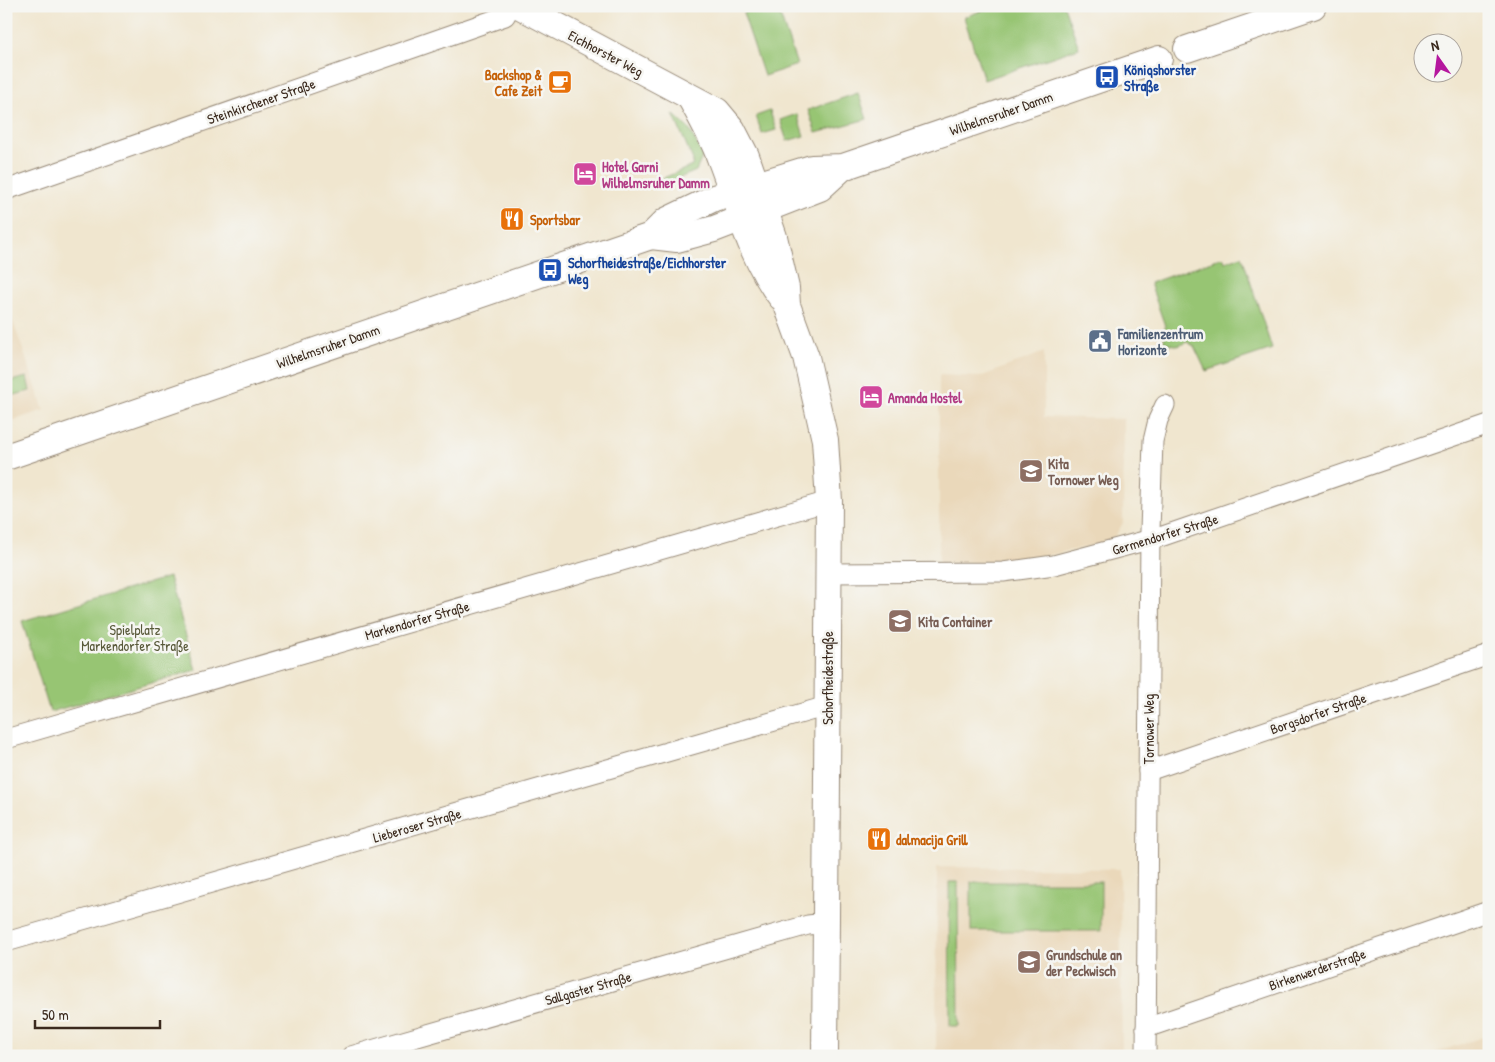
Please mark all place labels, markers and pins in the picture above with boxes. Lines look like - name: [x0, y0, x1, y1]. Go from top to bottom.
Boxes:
- place label: Königshorster Straße: [1124, 60, 1197, 97]
- bus stop icon: Königshorster Straße: [1094, 64, 1120, 90]
- place label: Backshop & Cafe Zeit: [485, 65, 543, 100]
- cafe icon: Backshop & Cafe Zeit: [547, 69, 573, 95]
- place label: Hotel Garni Wilhelmsruher Damm: [602, 157, 710, 192]
- hotel icon: Hotel Garni Wilhelmsruher Damm: [572, 161, 598, 187]
- restaurant icon: Sportsbar: [499, 206, 525, 232]
- place label: Sportsbar: [530, 210, 581, 231]
- place label: Schorfheidestraße/Eichhorster Weg: [568, 253, 727, 290]
- bus stop icon: Schorfheidestraße/Eichhorster Weg: [537, 257, 563, 283]
- place label: Familienzentrum Horizonte: [1117, 324, 1204, 359]
- public building icon: Familienzentrum Horizonte: [1087, 328, 1113, 354]
- hotel icon: Amanda Hostel: [858, 384, 884, 410]
- place label: Amanda Hostel: [888, 388, 962, 407]
- place label: Kita Tornower Weg: [1047, 454, 1119, 491]
- school or university icon: Kita Tornower Weg: [1018, 458, 1044, 484]
- school or university icon: Kita Container: [887, 608, 913, 634]
- place label: Kita Container: [918, 612, 993, 631]
- restaurant icon: dalmacija Grill: [866, 826, 892, 852]
- place label: dalmacija Grill: [896, 830, 968, 850]
- place label: Grundschule an der Peckwisch: [1046, 945, 1122, 980]
- school or university icon: Grundschule an der Peckwisch: [1016, 949, 1042, 975]

